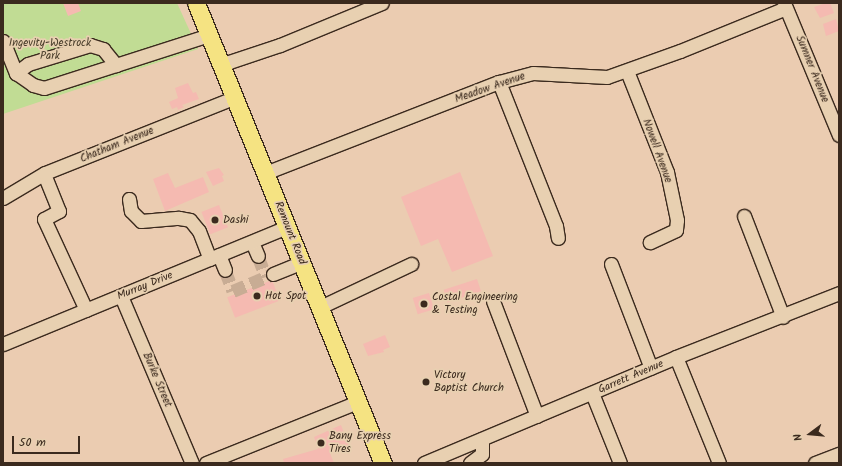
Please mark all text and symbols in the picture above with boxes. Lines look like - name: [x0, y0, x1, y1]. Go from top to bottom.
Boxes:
- street label: Sumner Avenue: [793, 34, 831, 104]
- park label: Ingevity-Westrock Park: [9, 37, 91, 63]
- street label: Meadow Avenue: [453, 70, 527, 106]
- street label: Nowell Avenue: [639, 117, 675, 185]
- street label: Chatham Avenue: [78, 124, 156, 166]
- street label: Remount Road: [271, 199, 309, 267]
- place label: Dashi: [223, 213, 248, 227]
- marker: Dashi: [210, 215, 220, 225]
- street label: Murray Drive: [115, 269, 175, 303]
- place label: Hot Spot: [265, 289, 306, 303]
- marker: Hot Spot: [252, 291, 262, 301]
- place label: Costal Engineering & Testing: [432, 291, 518, 317]
- marker: Costal Engineering & Testing: [419, 299, 429, 309]
- street label: Burke Street: [140, 351, 174, 409]
- street label: Garrett Avenue: [596, 357, 666, 397]
- place label: Victory Baptist Church: [434, 369, 504, 395]
- marker: Victory Baptist Church: [421, 377, 431, 387]
- north arrow: [790, 414, 830, 454]
- scale bar: [14, 428, 82, 454]
- place label: Bany Express Tires: [329, 430, 391, 456]
- text: N: [789, 431, 808, 443]
- text: 50 m: [19, 433, 46, 452]
- marker: Bany Express Tires: [316, 438, 326, 448]

